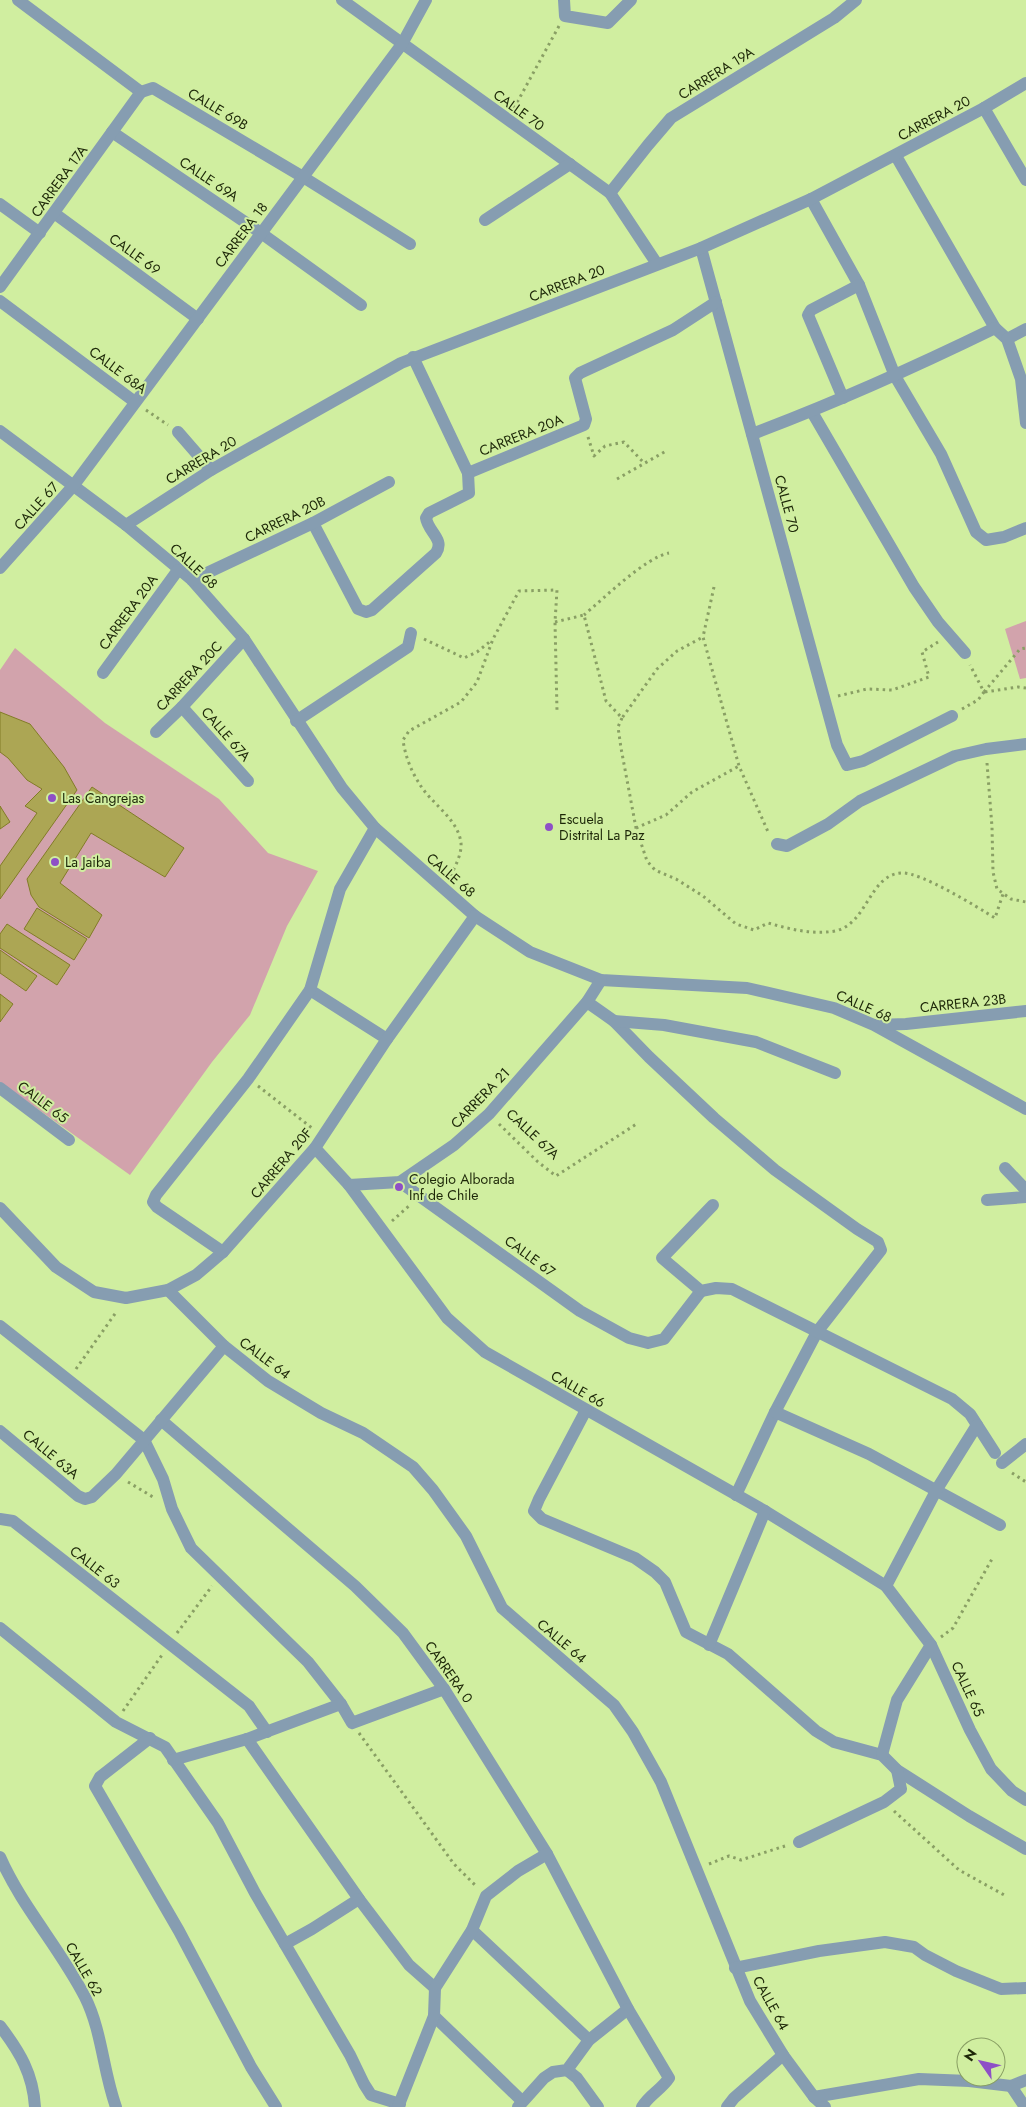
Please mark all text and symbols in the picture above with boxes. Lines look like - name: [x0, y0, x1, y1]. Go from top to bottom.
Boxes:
- street label: CARRERA 19A: [674, 41, 758, 104]
- street label: CALLE 69B: [184, 83, 252, 135]
- street label: CALLE 70: [489, 85, 549, 135]
- street label: CARRERA 20: [894, 90, 974, 146]
- street label: CARRERA 17A: [26, 140, 92, 221]
- street label: CALLE 69A: [175, 152, 243, 207]
- street label: CARRERA 18: [210, 198, 272, 272]
- street label: CALLE 69: [105, 228, 165, 280]
- street label: CARRERA 20: [526, 259, 608, 307]
- street label: CALLE 68A: [85, 342, 152, 399]
- street label: CARRERA 20A: [476, 409, 567, 461]
- street label: CARRERA 20: [162, 431, 240, 489]
- street label: CALLE 70: [770, 473, 804, 535]
- street label: CALLE 67: [9, 477, 63, 534]
- street label: CARRERA 20B: [241, 491, 329, 547]
- street label: CALLE 68: [166, 539, 222, 593]
- street label: CARRERA 20A: [94, 570, 163, 654]
- street label: CARRERA 20C: [151, 637, 227, 715]
- street label: CALLE 67A: [197, 702, 256, 766]
- place label: Las Cangrejas: [62, 788, 145, 808]
- marker: Las Cangrejas: [46, 792, 58, 804]
- place label: Escuela Distrital La Paz: [559, 809, 645, 845]
- marker: Escuela Distrital La Paz: [543, 821, 555, 833]
- street label: CALLE 68: [422, 848, 480, 902]
- place label: La Jaiba: [65, 852, 111, 872]
- marker: La Jaiba: [49, 856, 61, 868]
- street label: CALLE 68: [833, 985, 895, 1027]
- street label: CARRERA 23B: [919, 989, 1007, 1017]
- street label: CARRERA 21: [446, 1063, 514, 1133]
- street label: CALLE 65: [13, 1076, 73, 1128]
- street label: CALLE 67A: [502, 1104, 565, 1164]
- street label: CARRERA 20F: [245, 1123, 317, 1203]
- place label: Colegio Alborada Inf de Chile: [409, 1169, 514, 1205]
- marker: Colegio Alborada Inf de Chile: [393, 1181, 405, 1193]
- street label: CALLE 67: [500, 1231, 560, 1282]
- street label: CALLE 64: [235, 1332, 295, 1384]
- street label: CALLE 66: [547, 1366, 609, 1412]
- street label: CALLE 63A: [19, 1425, 84, 1484]
- street label: CALLE 63: [66, 1541, 125, 1593]
- street label: CALLE 64: [533, 1614, 591, 1668]
- street label: CARRERA 0: [420, 1637, 478, 1707]
- street label: CALLE 65: [946, 1658, 990, 1720]
- street label: CALLE 62: [61, 1938, 107, 2000]
- street label: CALLE 64: [748, 1972, 794, 2034]
- north arrow: [956, 2037, 1006, 2087]
- text: N: [959, 2045, 982, 2065]

